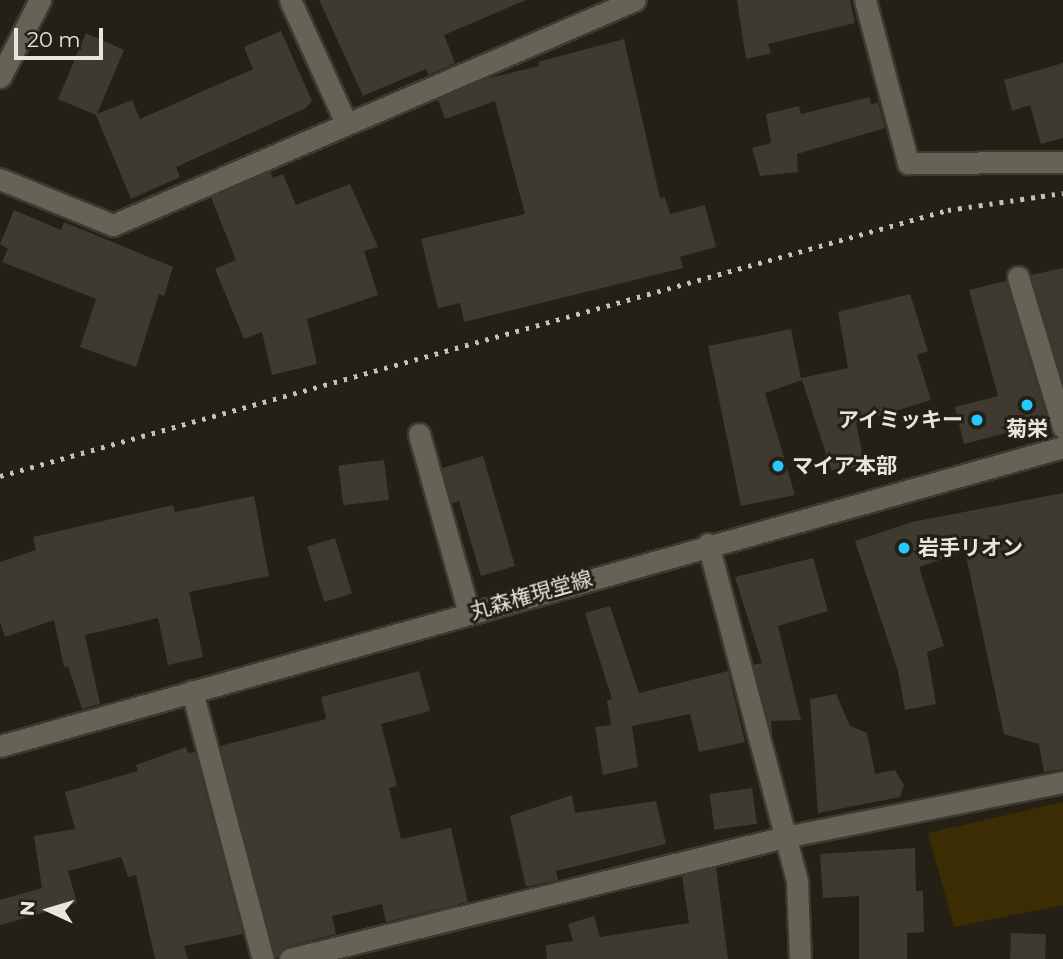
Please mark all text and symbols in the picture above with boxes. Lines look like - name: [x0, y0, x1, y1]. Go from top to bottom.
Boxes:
- scale bar: [18, 14, 107, 58]
- text: 20 m: [27, 27, 81, 52]
- marker: 菊栄: [1019, 397, 1035, 413]
- place label: アイミッキー: [837, 407, 963, 433]
- marker: アイミッキー: [969, 412, 985, 428]
- place label: 菊栄: [1006, 416, 1048, 442]
- place label: マイア本部: [792, 453, 897, 479]
- marker: マイア本部: [770, 458, 786, 474]
- place label: 岩手リオン: [918, 535, 1023, 561]
- marker: 岩手リオン: [896, 540, 912, 556]
- street label: 丸森権現堂線: [467, 566, 595, 624]
- north arrow: [14, 875, 84, 945]
- text: N: [16, 900, 40, 917]

